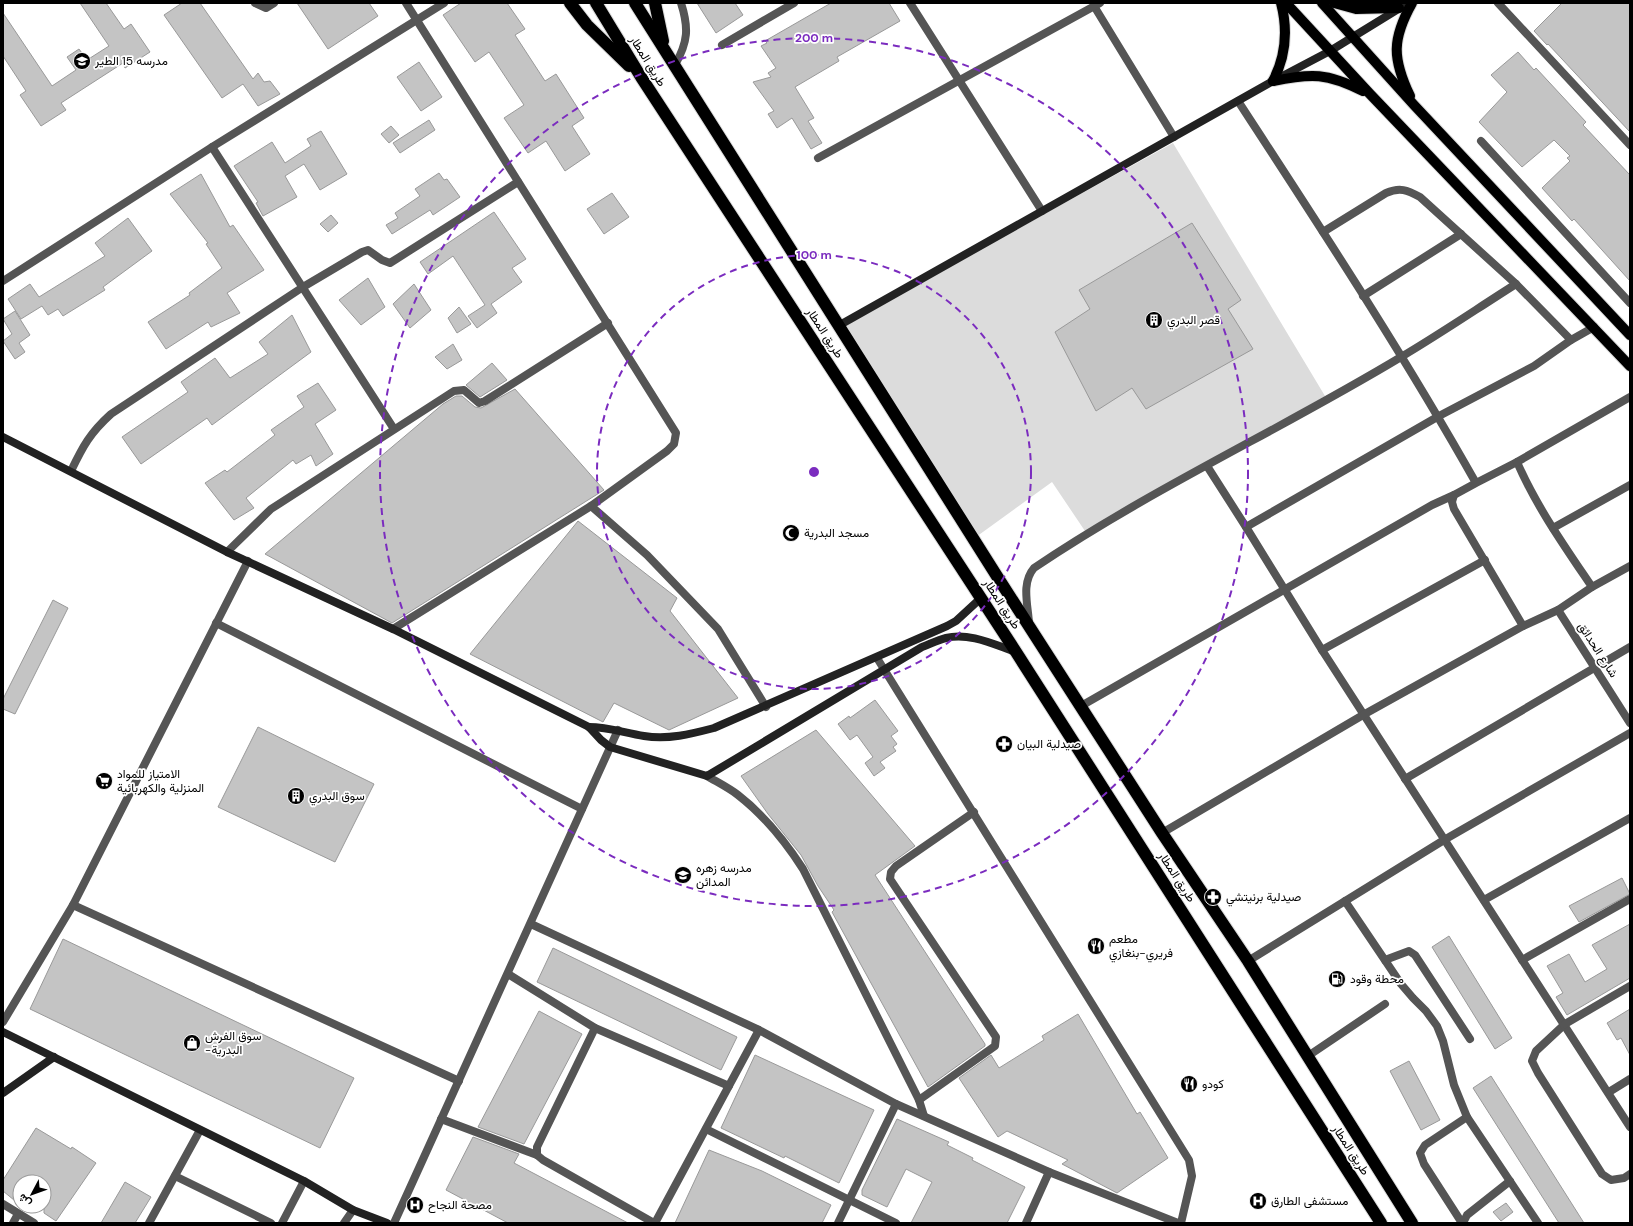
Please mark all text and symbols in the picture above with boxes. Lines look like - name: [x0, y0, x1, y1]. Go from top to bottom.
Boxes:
- text: 200 m: [795, 30, 833, 46]
- street label: طريق المطار: [626, 32, 670, 90]
- school or university icon: مدرسه 15 الطير: [72, 51, 92, 71]
- place label: مدرسه 15 الطير: [94, 53, 168, 69]
- text: 100 m: [796, 247, 832, 263]
- street label: طريق المطار: [802, 304, 847, 361]
- building icon: قصر البدري: [1144, 310, 1164, 330]
- place label: قصر البدري: [1167, 312, 1220, 330]
- centre of rings: [807, 465, 821, 479]
- mosque icon: مسجد البدرية: [781, 523, 801, 543]
- place label: مسجد البدرية: [804, 525, 869, 541]
- street label: طريق المطار: [979, 575, 1024, 632]
- street label: شارع الحدائق: [1573, 619, 1622, 681]
- pharmacy icon: صيدلية البيان: [994, 734, 1014, 754]
- place label: صيدلية البيان: [1017, 736, 1081, 752]
- place label: الامتياز للمواد المنزلية والكهربائية: [117, 766, 204, 796]
- supermarket icon: الامتياز للمواد المنزلية والكهربائية: [94, 771, 114, 791]
- building icon: سوق البدري: [286, 786, 306, 806]
- place label: سوق البدري: [309, 788, 365, 806]
- street label: طريق المطار: [1154, 848, 1199, 905]
- place label: مدرسه زهره المدائن: [696, 860, 752, 890]
- school or university icon: مدرسه زهره المدائن: [673, 865, 693, 885]
- pharmacy icon: صيدلية برنيتشي: [1203, 887, 1223, 907]
- place label: صيدلية برنيتشي: [1226, 889, 1301, 907]
- place label: مطعم فريري-بنغازي: [1109, 931, 1173, 963]
- restaurant icon: مطعم فريري-بنغازي: [1086, 936, 1106, 956]
- fuel station icon: محطة وقود: [1327, 969, 1347, 989]
- place label: محطة وقود: [1350, 971, 1404, 987]
- place label: سوق الفرش -البدرية: [205, 1028, 261, 1058]
- shop icon: سوق الفرش -البدرية: [182, 1033, 202, 1053]
- restaurant icon: كودو: [1179, 1074, 1199, 1094]
- place label: كودو: [1202, 1076, 1224, 1092]
- street label: طريق المطار: [1328, 1121, 1373, 1178]
- north arrow: [12, 1174, 52, 1214]
- text: ش: [15, 1191, 34, 1210]
- hospital icon: مستشفى الطارق: [1248, 1191, 1268, 1211]
- place label: مستشفى الطارق: [1271, 1193, 1348, 1209]
- hospital icon: مصحة النجاح: [405, 1195, 425, 1215]
- place label: مصحة النجاح: [428, 1197, 492, 1214]

